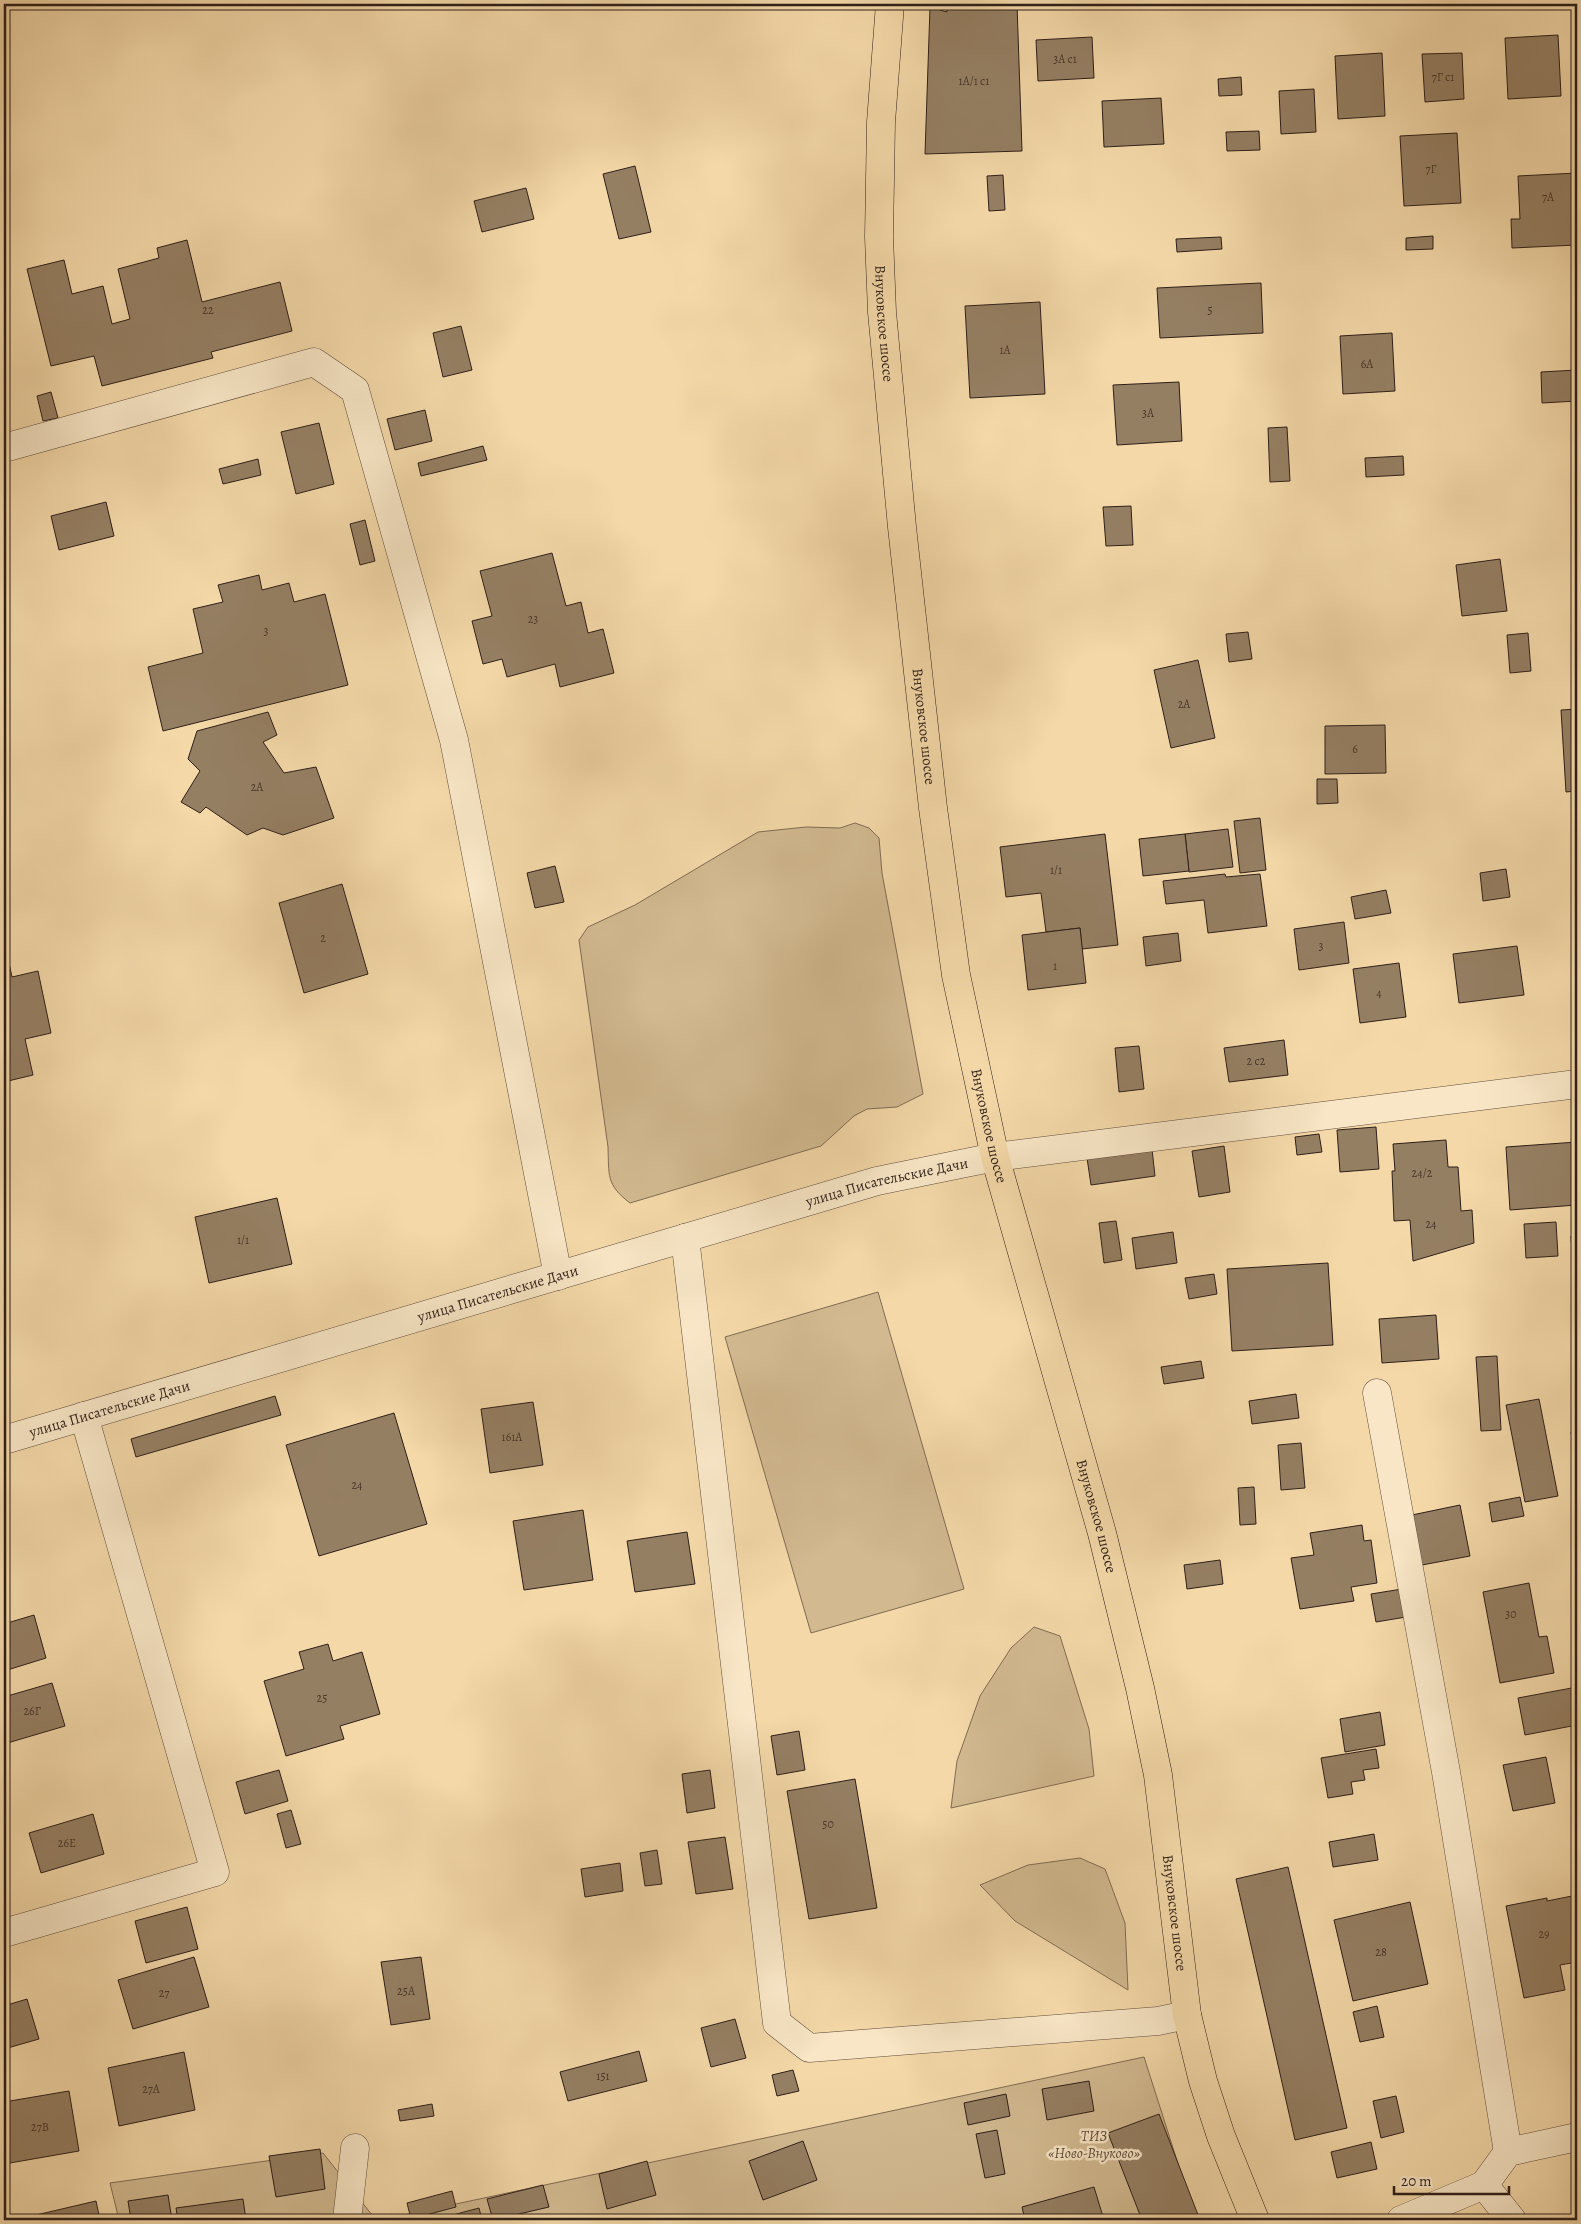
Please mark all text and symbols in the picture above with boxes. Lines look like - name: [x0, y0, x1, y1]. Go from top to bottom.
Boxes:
- house number: 3А с1: [1053, 51, 1077, 67]
- house number: 7Г с1: [1432, 69, 1454, 85]
- house number: 1А/1 с1: [959, 73, 989, 89]
- house number: 7Г: [1426, 161, 1437, 177]
- house number: 7А: [1542, 189, 1555, 205]
- street label: Внуковское шоссе: [870, 265, 898, 383]
- house number: 22: [202, 302, 214, 318]
- house number: 5: [1207, 302, 1213, 318]
- house number: 1А: [999, 342, 1012, 358]
- house number: 6А: [1361, 356, 1374, 372]
- house number: 3А: [1142, 405, 1155, 421]
- house number: 23: [528, 611, 538, 627]
- house number: 3: [264, 623, 269, 639]
- street label: Внуковское шоссе: [908, 667, 940, 786]
- house number: 2А: [1178, 696, 1191, 712]
- house number: 6: [1352, 741, 1358, 757]
- house number: 2А: [251, 779, 264, 795]
- house number: 1/1: [1050, 862, 1062, 878]
- house number: 2: [320, 930, 326, 946]
- house number: 3: [1319, 938, 1324, 954]
- house number: 1: [1053, 958, 1057, 974]
- house number: 4: [1376, 985, 1382, 1001]
- house number: 2 с2: [1247, 1053, 1266, 1069]
- street label: Внуковское шоссе: [966, 1067, 1012, 1186]
- street label: улица Писательские Дачи: [802, 1153, 970, 1212]
- house number: 24/2: [1412, 1165, 1433, 1181]
- house number: 24: [1425, 1216, 1437, 1232]
- house number: 1/1: [237, 1232, 249, 1248]
- street label: улица Писательские Дачи: [414, 1260, 581, 1327]
- street label: улица Писательские Дачи: [26, 1375, 192, 1442]
- house number: 161А: [502, 1429, 523, 1445]
- street label: Внуковское шоссе: [1071, 1457, 1122, 1575]
- house number: 24: [351, 1477, 363, 1493]
- house number: 30: [1505, 1606, 1517, 1622]
- house number: 25: [317, 1690, 327, 1706]
- house number: 26Г: [23, 1703, 41, 1719]
- house number: 50: [822, 1816, 834, 1832]
- house number: 26Е: [58, 1835, 76, 1851]
- street label: Внуковское шоссе: [1158, 1853, 1192, 1972]
- house number: 29: [1538, 1926, 1550, 1942]
- house number: 28: [1375, 1944, 1387, 1960]
- house number: 25А: [397, 1983, 416, 1999]
- house number: 27: [159, 1985, 170, 2001]
- house number: 151: [596, 2068, 610, 2084]
- house number: 27А: [142, 2081, 161, 2097]
- house number: 27В: [31, 2119, 49, 2135]
- park label: ТИЗ «Ново-Внуково»: [1048, 2126, 1140, 2163]
- scale bar: [1394, 2164, 1508, 2196]
- text: 20 m: [1401, 2171, 1432, 2191]

